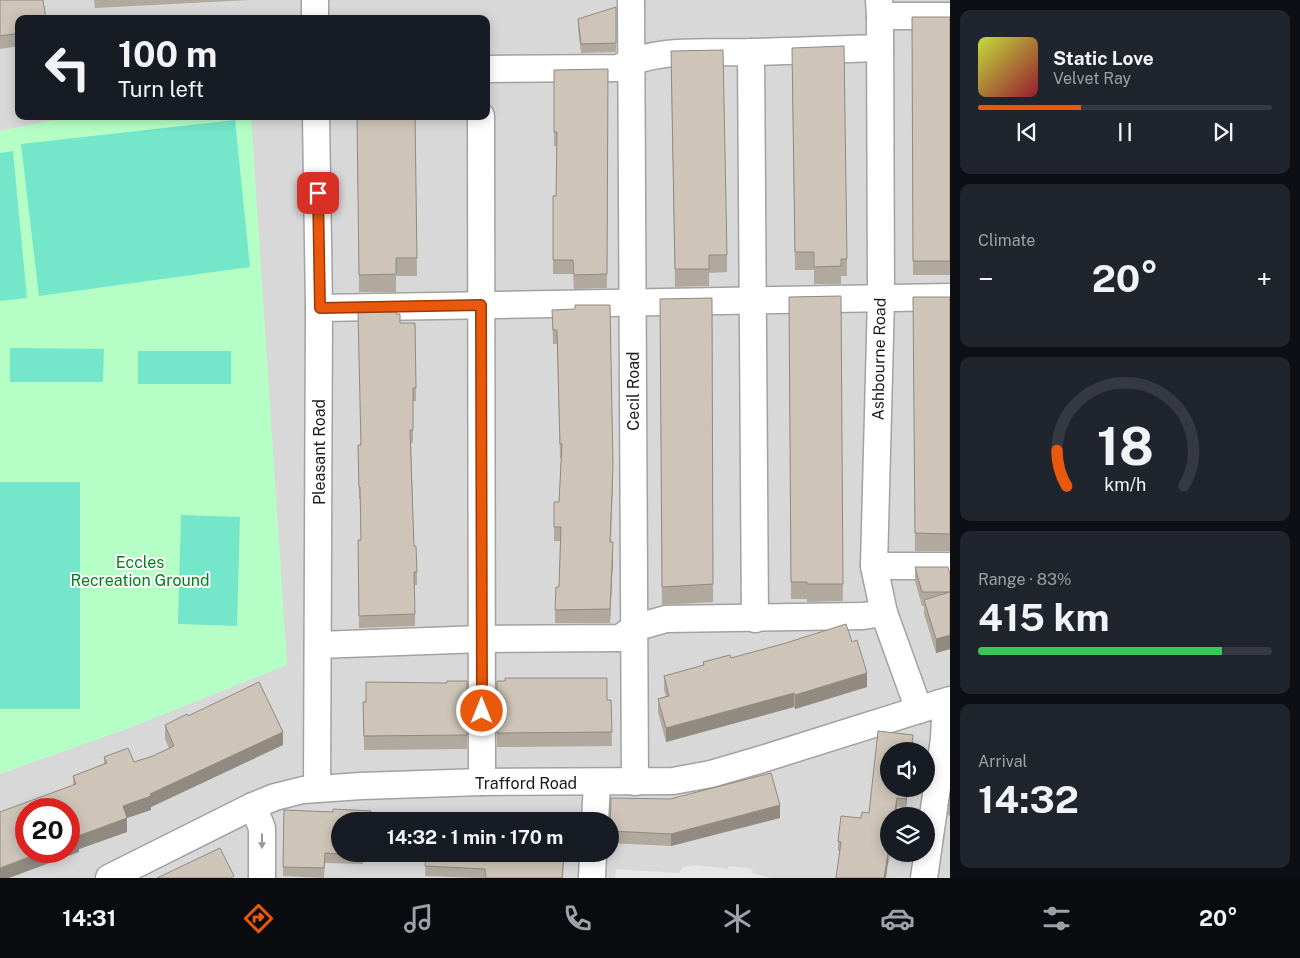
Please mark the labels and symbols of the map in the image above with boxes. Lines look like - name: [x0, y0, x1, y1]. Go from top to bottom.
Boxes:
- pin: [297, 172, 339, 214]
- street label: Ashbourne Road: [868, 298, 890, 420]
- street label: Cecil Road: [624, 351, 643, 431]
- street label: Pleasant Road: [310, 399, 329, 505]
- park label: Eccles Recreation Ground: [70, 553, 210, 590]
- position arrow: [455, 684, 507, 736]
- street label: Trafford Road: [475, 774, 577, 793]
- speed limit sign: 20: [15, 798, 80, 863]
- one-way arrow: [258, 833, 266, 849]

